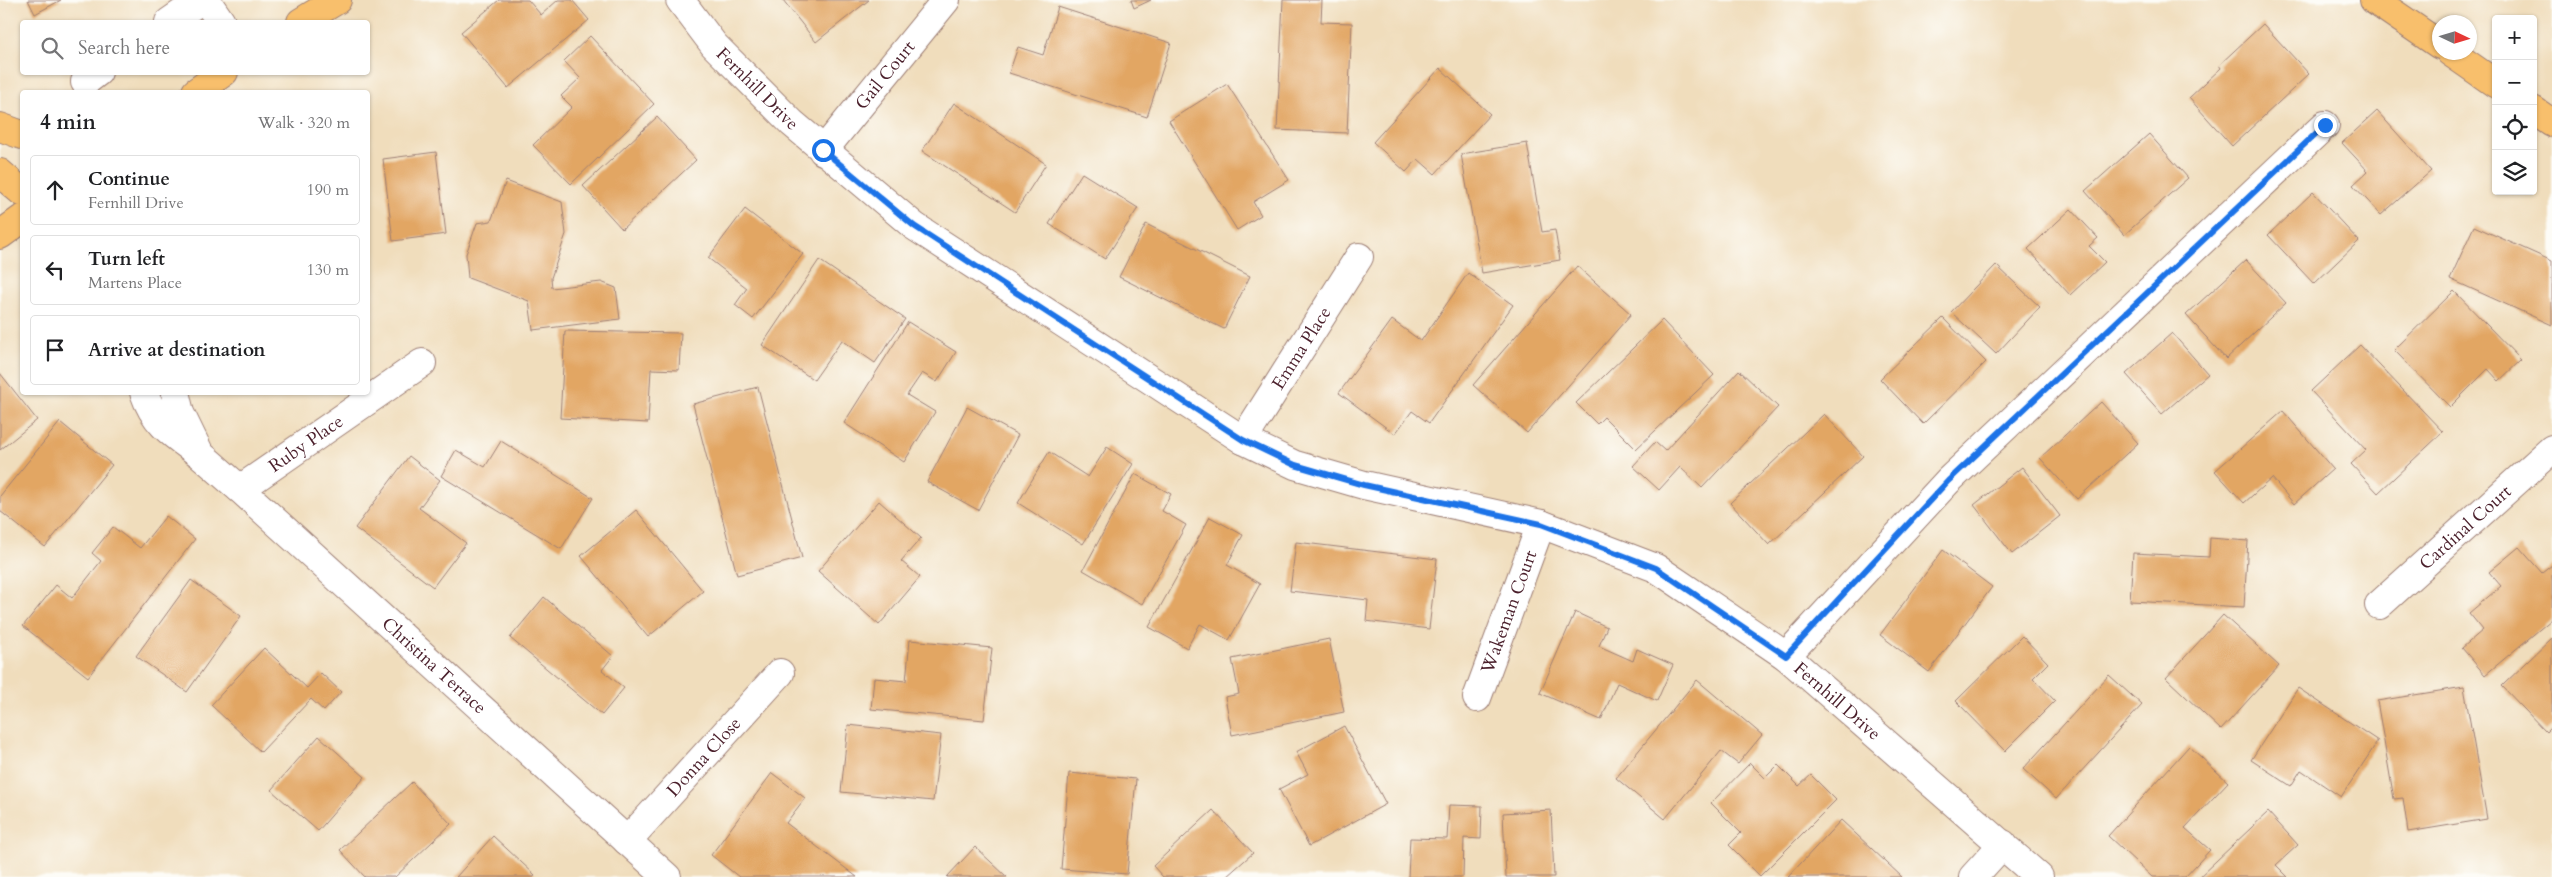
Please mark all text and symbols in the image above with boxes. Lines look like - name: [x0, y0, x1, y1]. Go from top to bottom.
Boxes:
- north arrow: [2432, 15, 2477, 60]
- map controls: [2492, 15, 2537, 195]
- button: +: [2492, 15, 2537, 60]
- search box: [20, 20, 370, 75]
- icon: search: [38, 34, 66, 62]
- text: Search here: [78, 35, 170, 61]
- street label: Gail Court: [850, 35, 921, 115]
- street label: Fernhill Drive: [710, 42, 804, 136]
- button: −: [2492, 60, 2537, 105]
- button: locate: [2492, 105, 2537, 150]
- text: 4 min: [40, 108, 96, 137]
- text: Walk · 320 m: [258, 112, 350, 134]
- route end: [2314, 114, 2337, 137]
- route start: [812, 139, 835, 162]
- button: layers: [2492, 150, 2537, 195]
- text: Continue: [88, 166, 170, 192]
- icon: ahead: [41, 176, 69, 204]
- text: 190 m: [307, 179, 349, 201]
- text: Fernhill Drive: [88, 192, 184, 214]
- text: Turn left: [88, 246, 165, 272]
- icon: left: [41, 256, 69, 284]
- text: 130 m: [307, 259, 349, 281]
- text: Martens Place: [88, 272, 182, 294]
- street label: Emma Place: [1266, 302, 1337, 394]
- icon: arrive: [41, 336, 69, 364]
- text: Arrive at destination: [88, 337, 265, 363]
- street label: Ruby Place: [264, 409, 348, 479]
- street label: Cardinal Court: [2414, 479, 2517, 576]
- street label: Wakeman Court: [1475, 547, 1543, 678]
- street label: Christina Terrace: [376, 612, 492, 720]
- street label: Fernhill Drive: [1788, 656, 1886, 746]
- street label: Donna Close: [661, 712, 747, 802]

